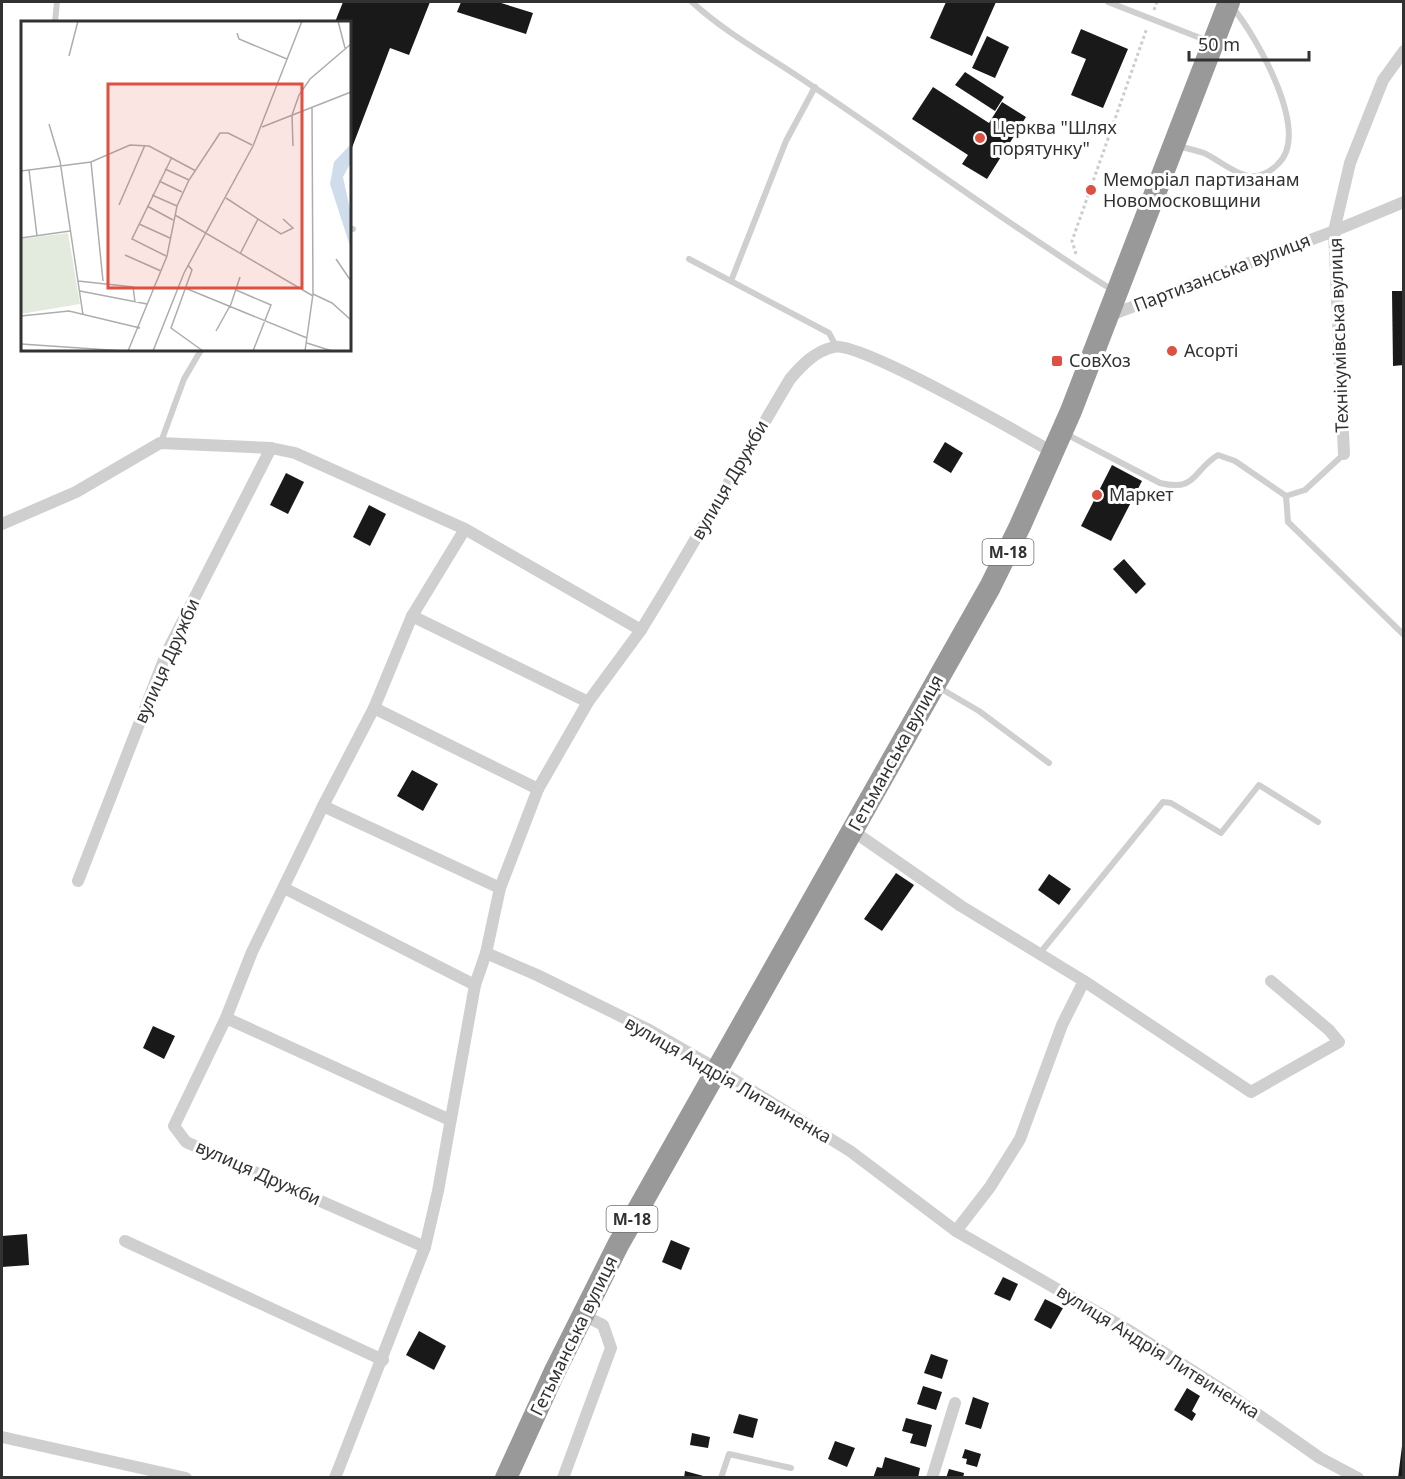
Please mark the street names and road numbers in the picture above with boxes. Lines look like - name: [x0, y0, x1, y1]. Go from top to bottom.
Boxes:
- street label: Партизанська вулиця: [1130, 227, 1313, 317]
- street label: Технікумівська вулиця: [1323, 237, 1353, 433]
- street label: вулиця Дружби: [685, 415, 773, 544]
- road number: М-18: [982, 539, 1034, 565]
- street label: вулиця Дружби: [128, 594, 204, 727]
- street label: Гетьманська вулиця: [842, 670, 948, 835]
- street label: вулиця Андрія Литвиненка: [621, 1010, 836, 1148]
- street label: вулиця Дружби: [192, 1134, 325, 1210]
- road number: М-18: [606, 1206, 658, 1232]
- street label: Гетьманська вулиця: [524, 1252, 622, 1420]
- street label: вулиця Андрія Литвиненка: [1053, 1279, 1264, 1424]

